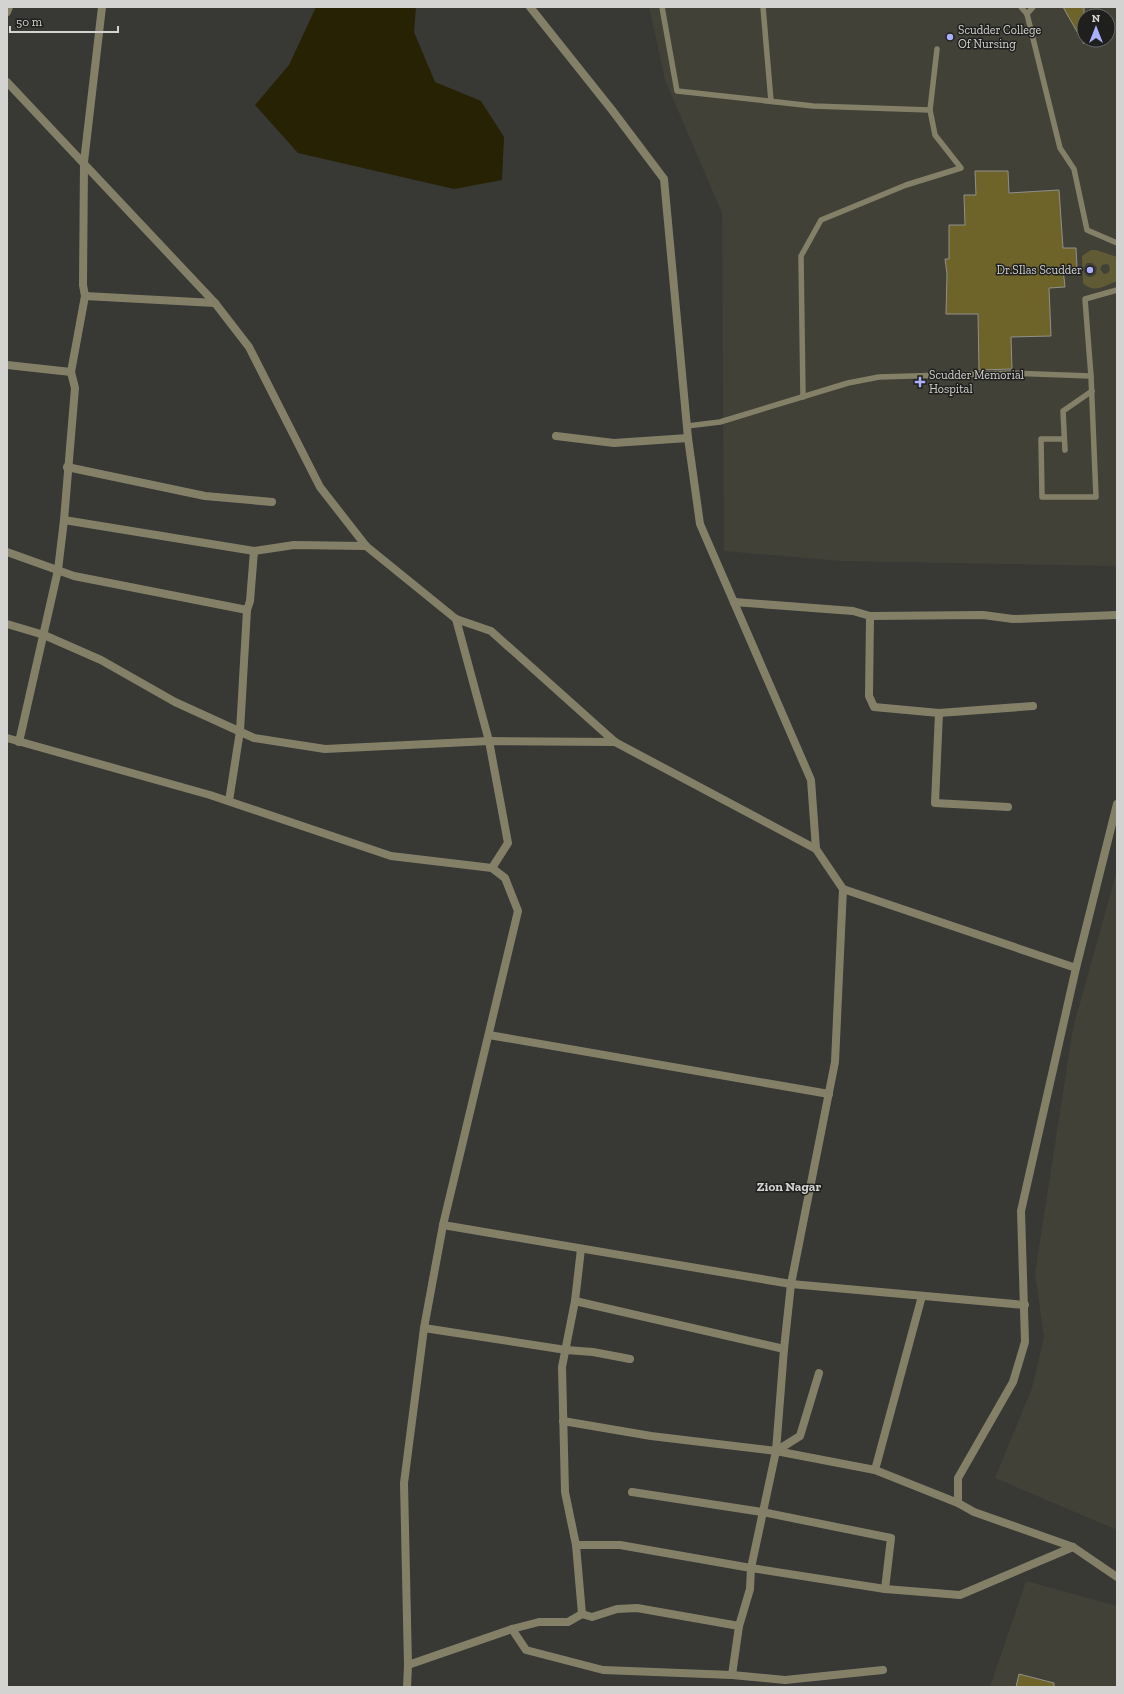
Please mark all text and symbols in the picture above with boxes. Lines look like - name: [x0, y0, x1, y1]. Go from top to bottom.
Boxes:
- scale bar: [10, 8, 118, 34]
- north arrow: [1076, 8, 1116, 48]
- text: N: [1092, 12, 1101, 25]
- text: 50 m: [16, 15, 43, 29]
- place label: Scudder College Of Nursing: [958, 23, 1042, 51]
- marker: Scudder College Of Nursing: [945, 32, 955, 42]
- place label: Dr.SIlas Scudder: [997, 263, 1082, 277]
- marker: Dr.SIlas Scudder: [1085, 265, 1095, 275]
- place label: Scudder Memorial Hospital: [929, 368, 1024, 396]
- marker: Scudder Memorial Hospital: [914, 376, 926, 388]
- district label: Zion Nagar: [757, 1179, 821, 1194]

